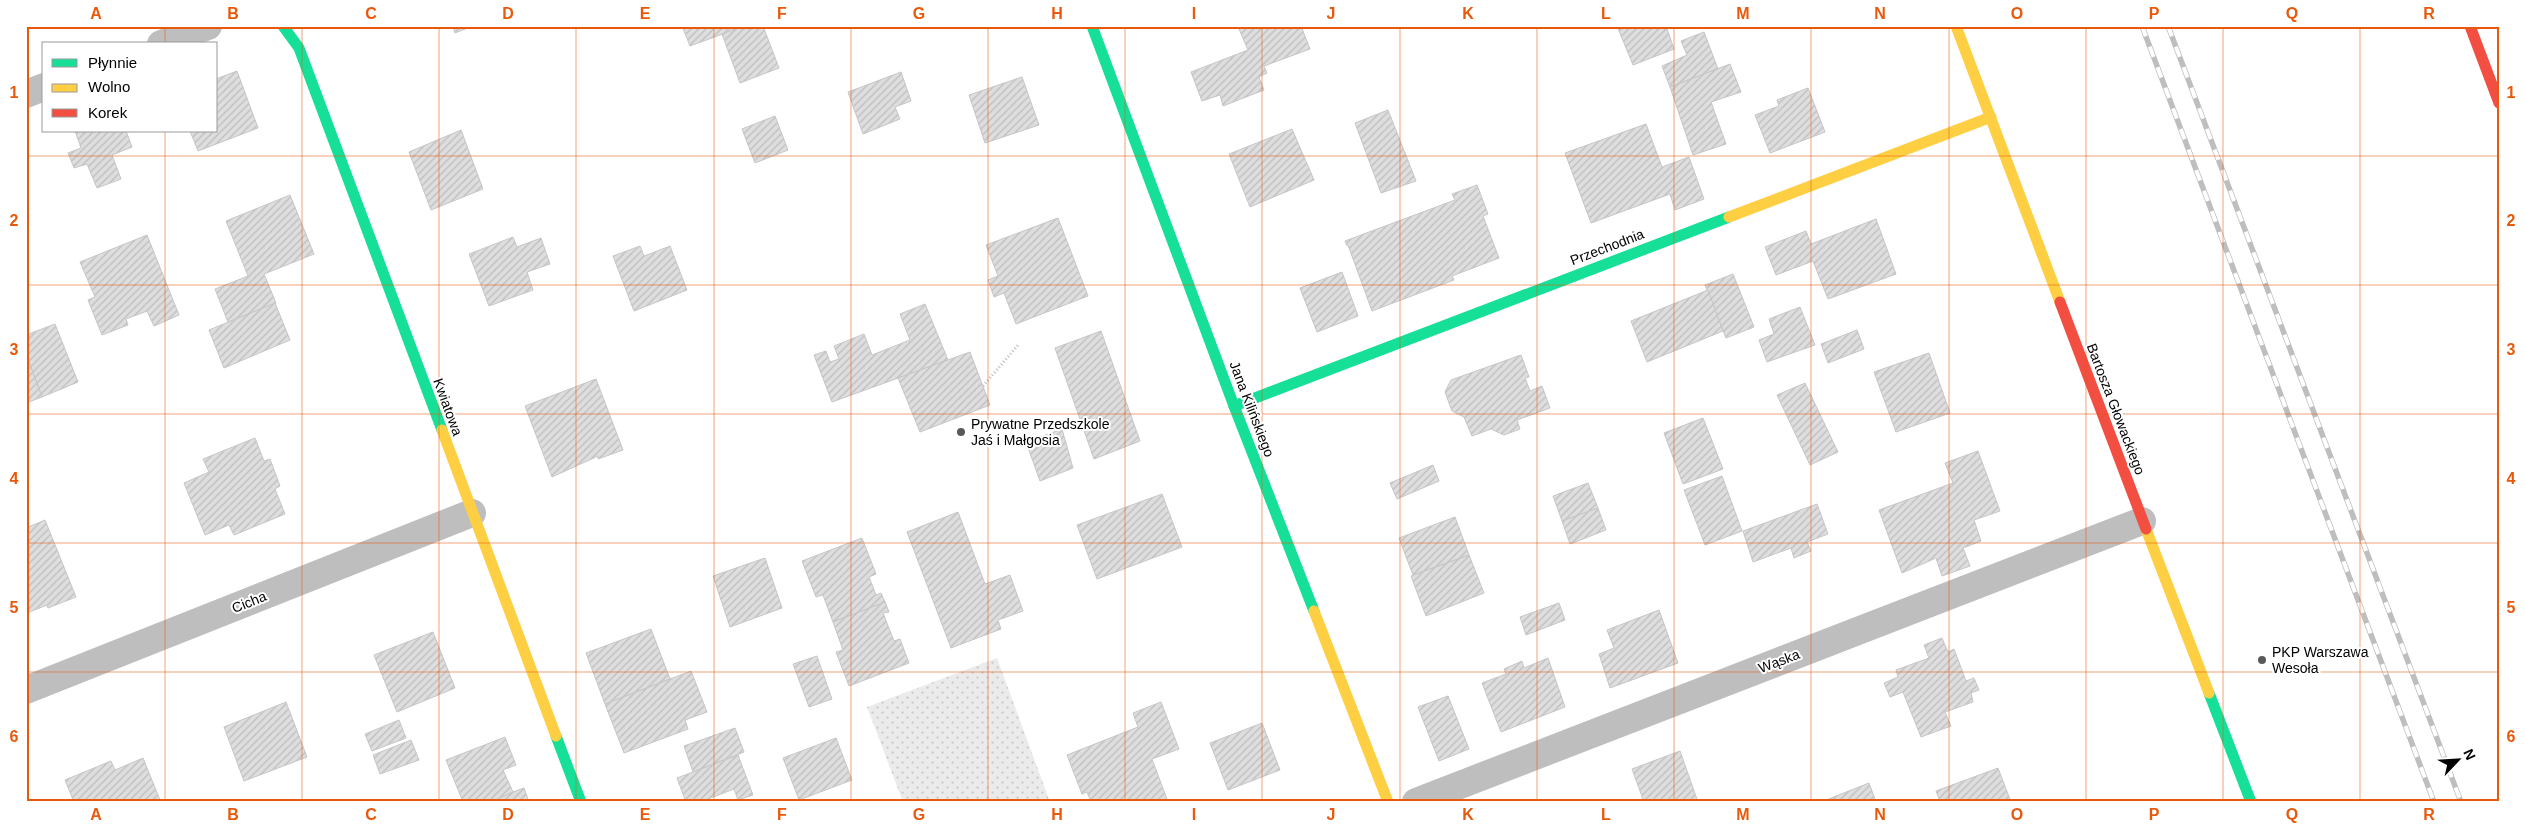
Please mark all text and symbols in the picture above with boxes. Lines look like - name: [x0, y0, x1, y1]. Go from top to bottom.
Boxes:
- text: A: [90, 5, 102, 22]
- text: B: [227, 5, 239, 22]
- text: C: [365, 5, 377, 22]
- text: D: [502, 5, 514, 22]
- text: E: [640, 5, 651, 22]
- text: F: [777, 5, 787, 22]
- text: G: [913, 5, 925, 22]
- text: H: [1051, 5, 1063, 22]
- text: I: [1192, 5, 1196, 22]
- text: J: [1327, 5, 1335, 22]
- text: K: [1462, 5, 1474, 22]
- text: L: [1601, 5, 1611, 22]
- text: M: [1736, 5, 1750, 22]
- text: N: [1874, 5, 1886, 22]
- text: O: [2011, 5, 2023, 22]
- text: P: [2149, 5, 2160, 22]
- text: Q: [2286, 5, 2298, 22]
- text: R: [2423, 5, 2435, 22]
- legend: [42, 42, 218, 132]
- text: Płynnie: [88, 54, 137, 71]
- text: Wolno: [88, 78, 130, 95]
- text: 1: [10, 84, 19, 101]
- text: 1: [2507, 84, 2516, 101]
- text: Korek: [88, 104, 128, 121]
- text: 2: [10, 212, 19, 229]
- text: 2: [2507, 212, 2516, 229]
- street label: Przechodnia: [1568, 226, 1646, 268]
- text: 3: [10, 341, 19, 358]
- street label: Bartosza Głowackiego: [2084, 341, 2149, 477]
- text: 3: [2507, 341, 2516, 358]
- street label: Jana Kilińskiego: [1226, 359, 1278, 459]
- street label: Kwiatowa: [430, 376, 466, 438]
- place label: Prywatne Przedszkole Jaś i Małgosia: [971, 416, 1110, 448]
- marker: Prywatne Przedszkole Jaś i Małgosia: [955, 426, 967, 438]
- text: 4: [10, 470, 19, 487]
- text: 4: [2507, 470, 2516, 487]
- street label: Cicha: [229, 588, 269, 616]
- text: 5: [10, 599, 19, 616]
- text: 5: [2507, 599, 2516, 616]
- place label: PKP Warszawa Wesoła: [2272, 644, 2369, 676]
- street label: Wąska: [1756, 646, 1802, 676]
- marker: PKP Warszawa Wesoła: [2256, 654, 2268, 666]
- text: 6: [10, 728, 19, 745]
- text: 6: [2507, 728, 2516, 745]
- north arrow: [2432, 736, 2482, 786]
- text: N: [2460, 747, 2479, 762]
- text: A: [90, 806, 102, 823]
- text: B: [227, 806, 239, 823]
- text: C: [365, 806, 377, 823]
- text: D: [502, 806, 514, 823]
- text: E: [640, 806, 651, 823]
- text: F: [777, 806, 787, 823]
- text: G: [913, 806, 925, 823]
- text: H: [1051, 806, 1063, 823]
- text: I: [1192, 806, 1196, 823]
- text: J: [1327, 806, 1335, 823]
- text: K: [1462, 806, 1474, 823]
- text: L: [1601, 806, 1611, 823]
- text: M: [1736, 806, 1750, 823]
- text: N: [1874, 806, 1886, 823]
- text: O: [2011, 806, 2023, 823]
- text: P: [2149, 806, 2160, 823]
- text: Q: [2286, 806, 2298, 823]
- text: R: [2423, 806, 2435, 823]

